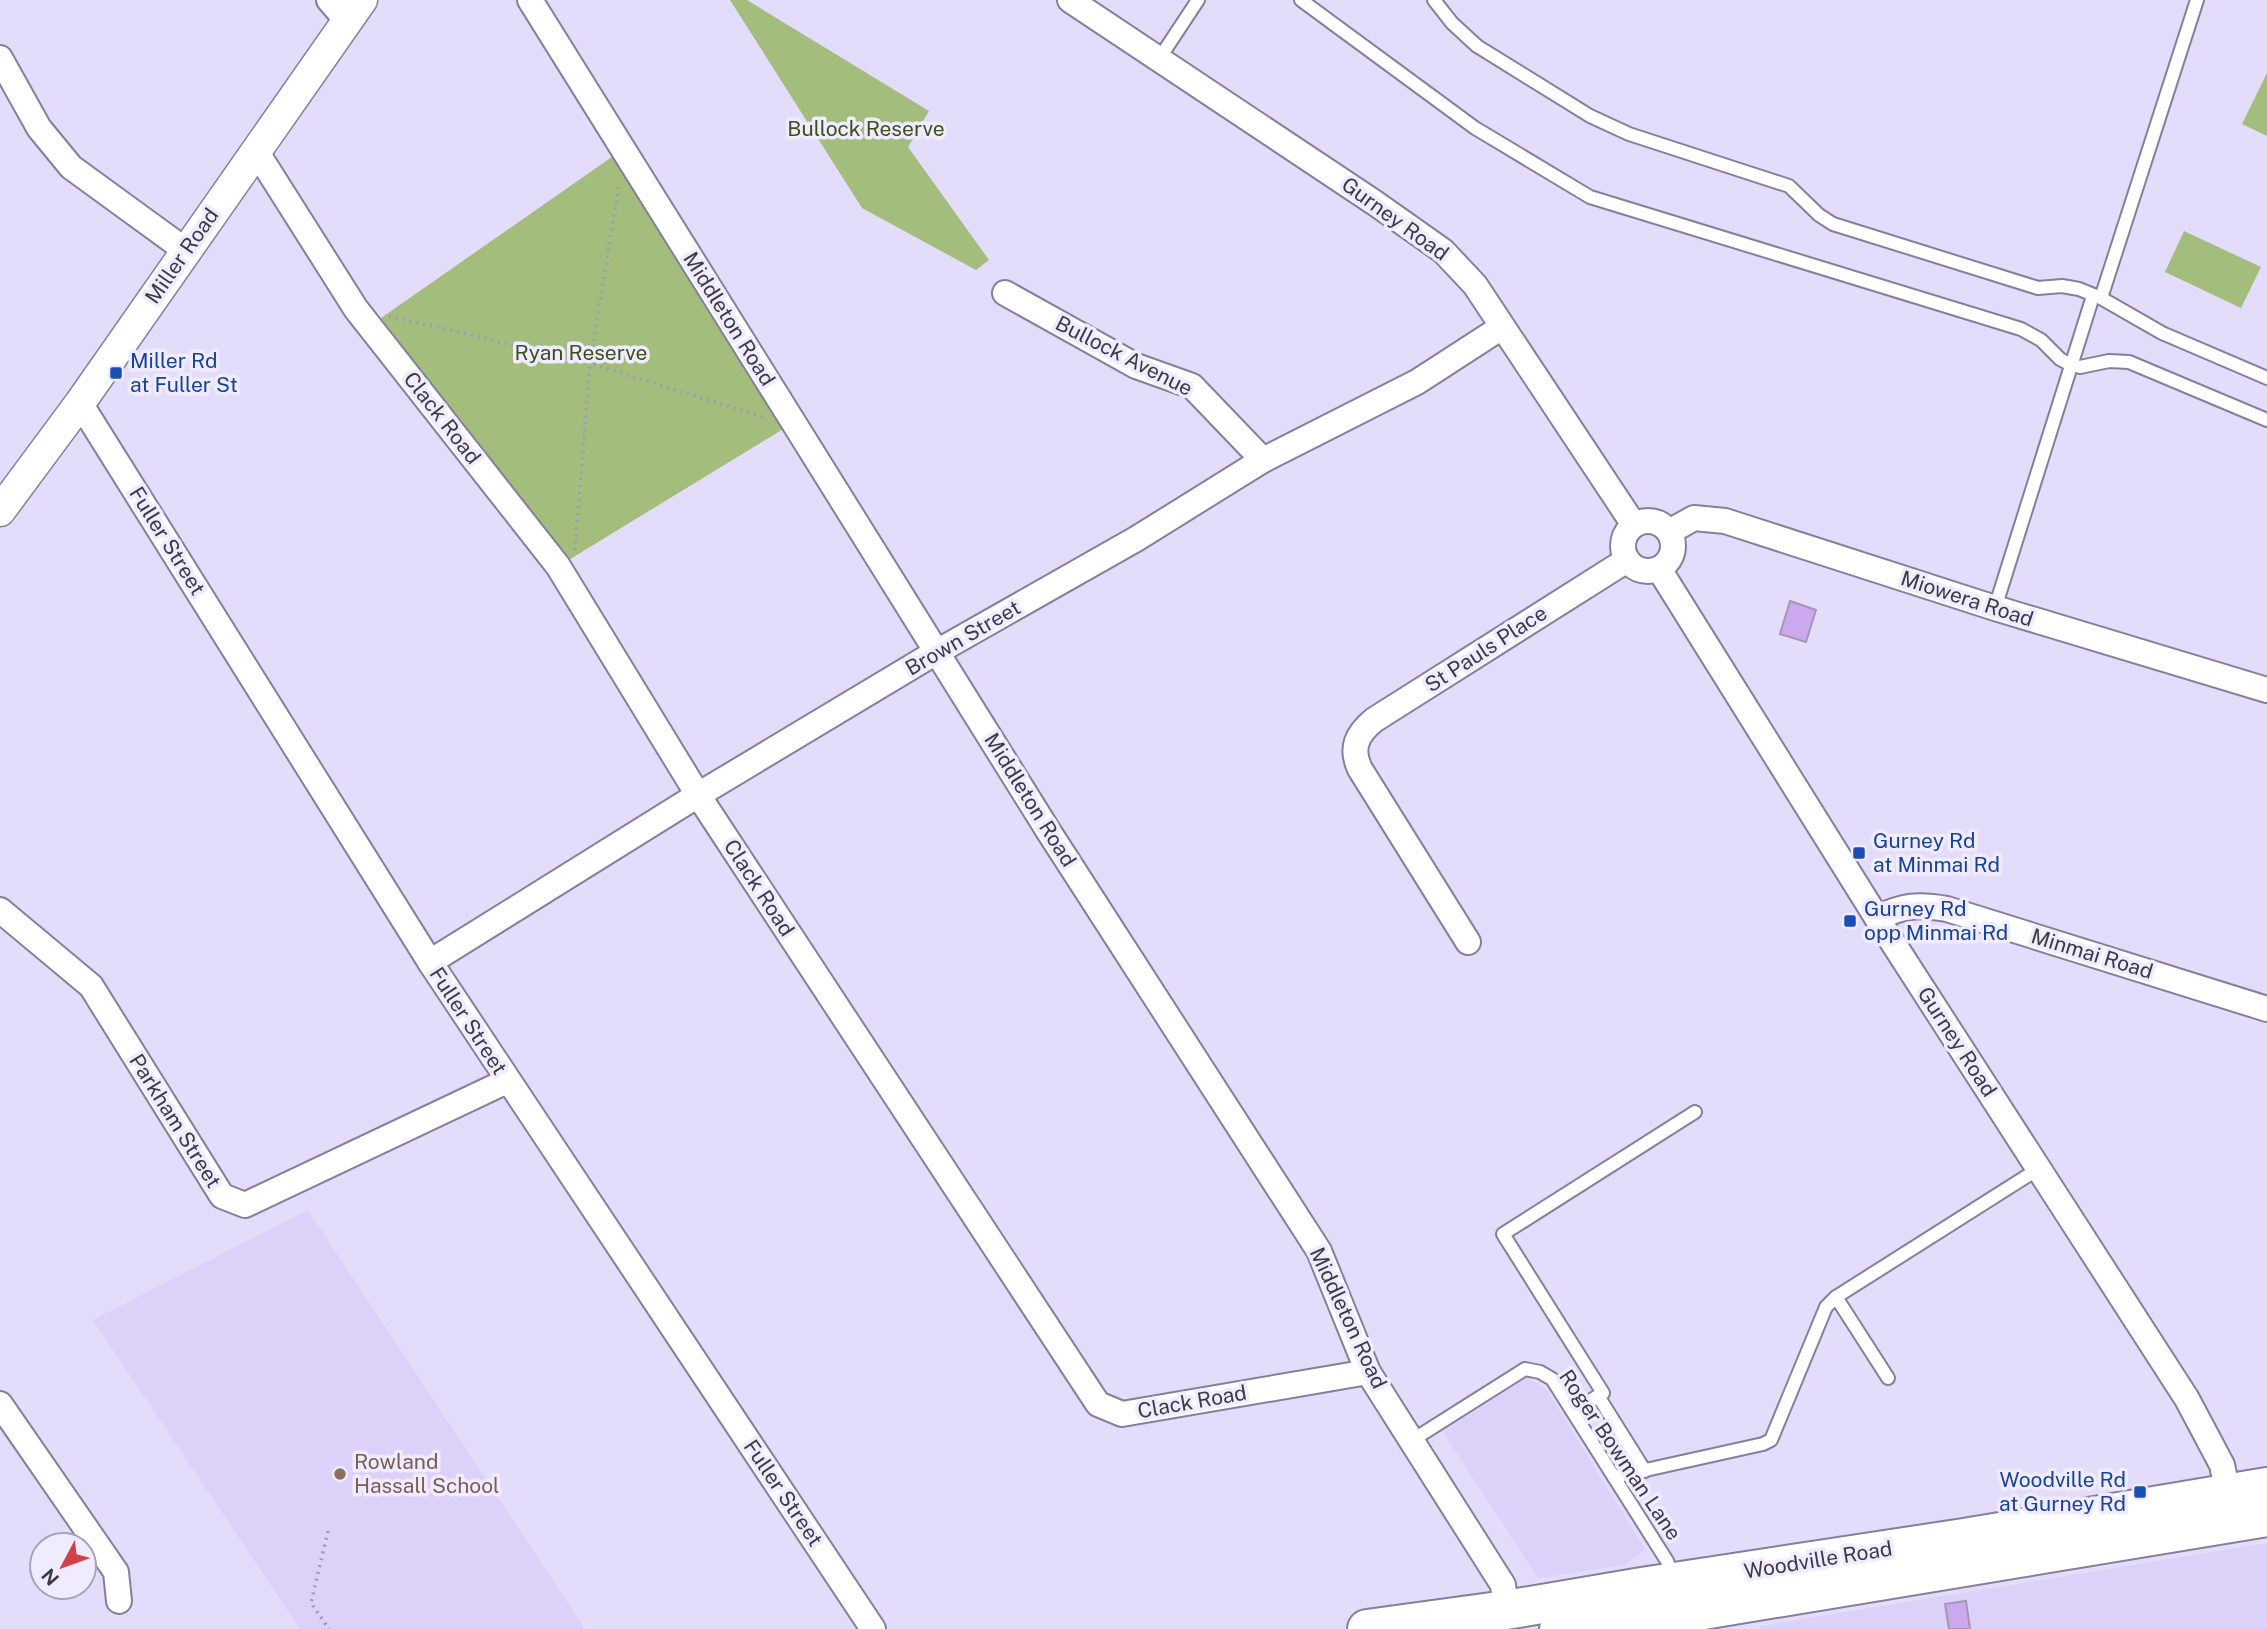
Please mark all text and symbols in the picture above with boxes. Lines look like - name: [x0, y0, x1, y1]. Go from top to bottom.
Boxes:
- park label: Bullock Reserve: [787, 116, 945, 141]
- street label: Gurney Road: [1337, 172, 1454, 266]
- street label: Miller Road: [140, 203, 224, 308]
- street label: Middleton Road: [678, 247, 781, 390]
- street label: Bullock Avenue: [1052, 310, 1197, 401]
- park label: Ryan Reserve: [515, 340, 648, 365]
- place label: Miller Rd at Fuller St: [130, 348, 238, 397]
- marker: Miller Rd at Fuller St: [108, 365, 124, 381]
- street label: Clack Road: [399, 367, 486, 469]
- street label: Fuller Street: [124, 482, 211, 600]
- street label: Miowera Road: [1898, 565, 2037, 632]
- street label: Brown Street: [901, 595, 1025, 681]
- street label: St Pauls Place: [1420, 600, 1551, 697]
- street label: Middleton Road: [979, 728, 1082, 871]
- place label: Gurney Rd at Minmai Rd: [1873, 828, 2000, 877]
- street label: Clack Road: [719, 835, 800, 941]
- marker: Gurney Rd at Minmai Rd: [1851, 845, 1867, 861]
- place label: Gurney Rd opp Minmai Rd: [1864, 896, 2008, 945]
- marker: Gurney Rd opp Minmai Rd: [1842, 913, 1858, 929]
- street label: Minmai Road: [2028, 923, 2156, 984]
- street label: Fuller Street: [424, 962, 512, 1079]
- street label: Gurney Road: [1913, 982, 2002, 1101]
- street label: Parkham Street: [124, 1049, 227, 1192]
- street label: Middleton Road: [1305, 1243, 1392, 1392]
- street label: Roger Bowman Lane: [1554, 1365, 1687, 1545]
- street label: Clack Road: [1135, 1380, 1248, 1423]
- street label: Fuller Street: [739, 1435, 828, 1551]
- place label: Rowland Hassall School: [354, 1449, 499, 1498]
- marker: Rowland Hassall School: [332, 1466, 348, 1482]
- place label: Woodville Rd at Gurney Rd: [1999, 1467, 2126, 1516]
- marker: Woodville Rd at Gurney Rd: [2132, 1484, 2148, 1500]
- north arrow: [28, 1531, 98, 1601]
- street label: Woodville Road: [1742, 1535, 1894, 1584]
- text: N: [37, 1564, 63, 1590]

